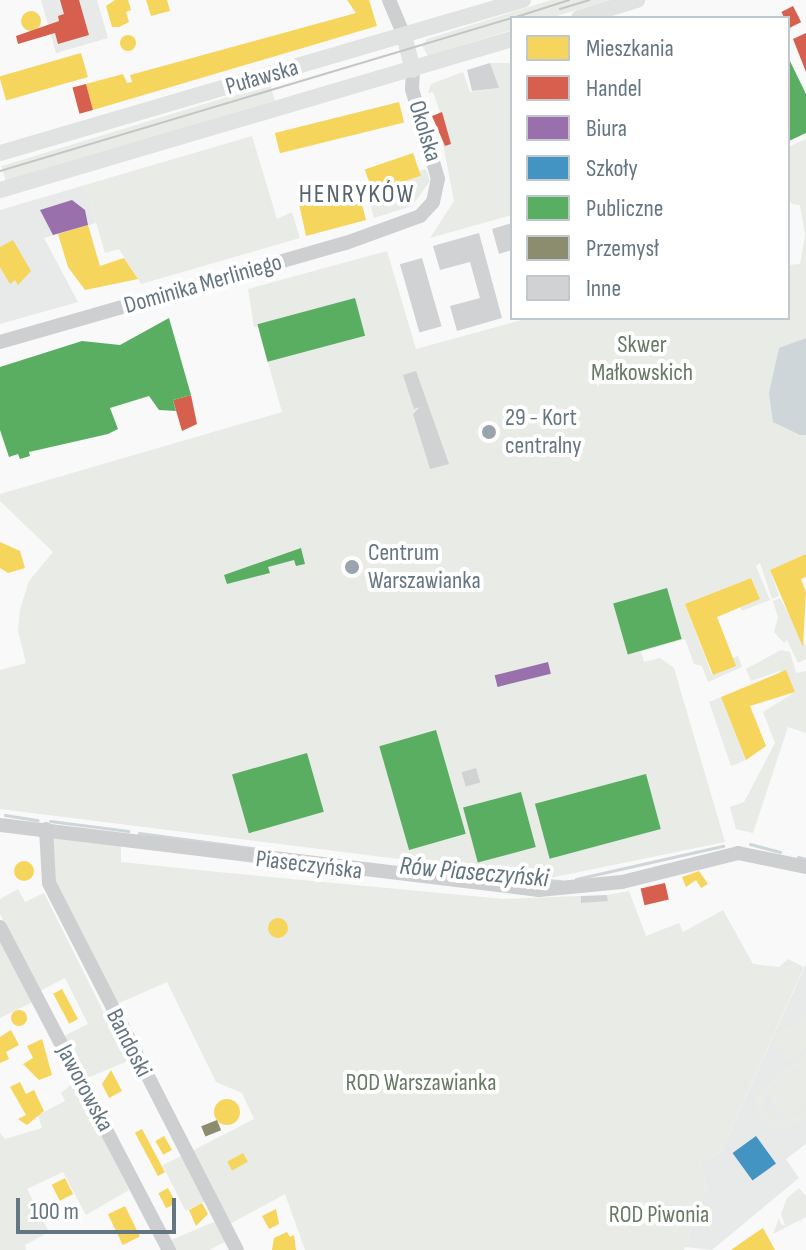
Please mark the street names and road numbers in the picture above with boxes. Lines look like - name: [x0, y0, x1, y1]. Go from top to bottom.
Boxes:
- street label: Puławska: [222, 53, 302, 101]
- street label: Okolska: [402, 97, 448, 165]
- street label: Dominika Merliniego: [121, 248, 285, 320]
- street label: Piaseczyńska: [254, 844, 364, 886]
- street label: Bandoski: [100, 1004, 158, 1082]
- street label: Jaworowska: [50, 1040, 120, 1136]

